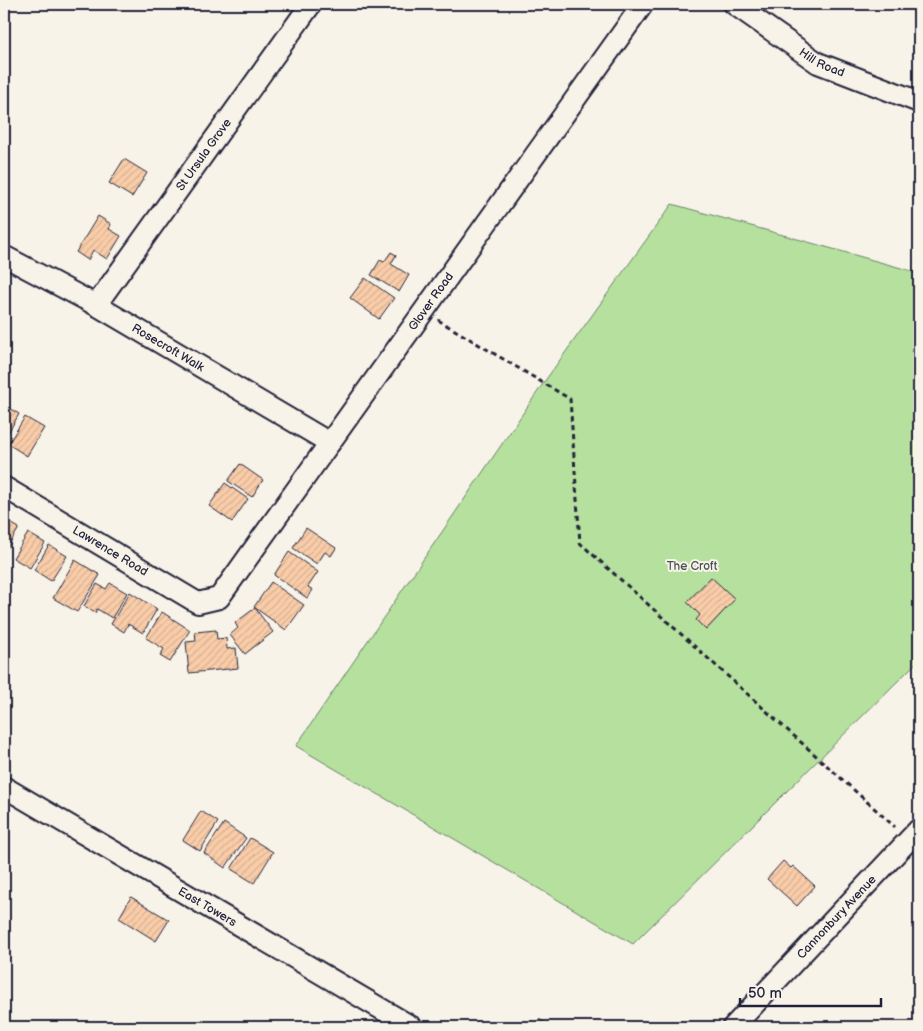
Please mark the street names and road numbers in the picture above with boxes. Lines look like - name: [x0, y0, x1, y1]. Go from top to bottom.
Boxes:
- street label: Hill Road: [796, 45, 847, 80]
- street label: St Ursula Grove: [173, 115, 234, 194]
- street label: Glover Road: [405, 269, 457, 333]
- street label: Rosecroft Walk: [129, 320, 207, 375]
- street label: Lawrence Road: [70, 522, 151, 579]
- street label: Cannonbury Avenue: [794, 872, 879, 962]
- street label: East Towers: [175, 884, 239, 930]

